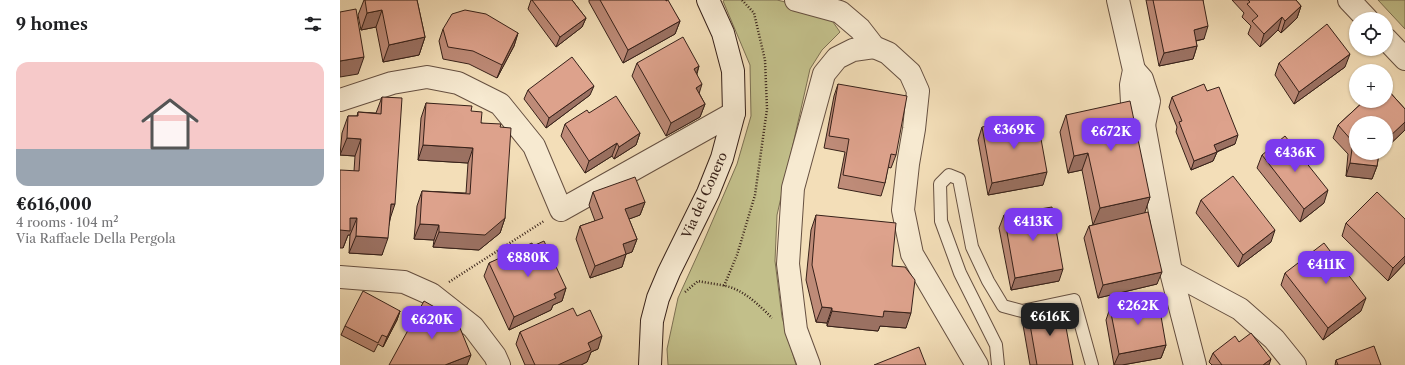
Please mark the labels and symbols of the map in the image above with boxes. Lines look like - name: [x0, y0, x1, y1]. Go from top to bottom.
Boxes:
- pin: €369K: [986, 116, 1042, 150]
- pin: €672K: [1083, 118, 1139, 152]
- pin: €436K: [1267, 139, 1323, 173]
- street label: Via del Conero: [677, 149, 730, 242]
- pin: €413K: [1005, 208, 1061, 242]
- pin: €880K: [500, 244, 556, 278]
- pin: €411K: [1298, 251, 1354, 285]
- pin: €262K: [1110, 292, 1166, 326]
- pin: €616K: [1022, 303, 1078, 337]
- pin: €620K: [404, 306, 460, 340]

